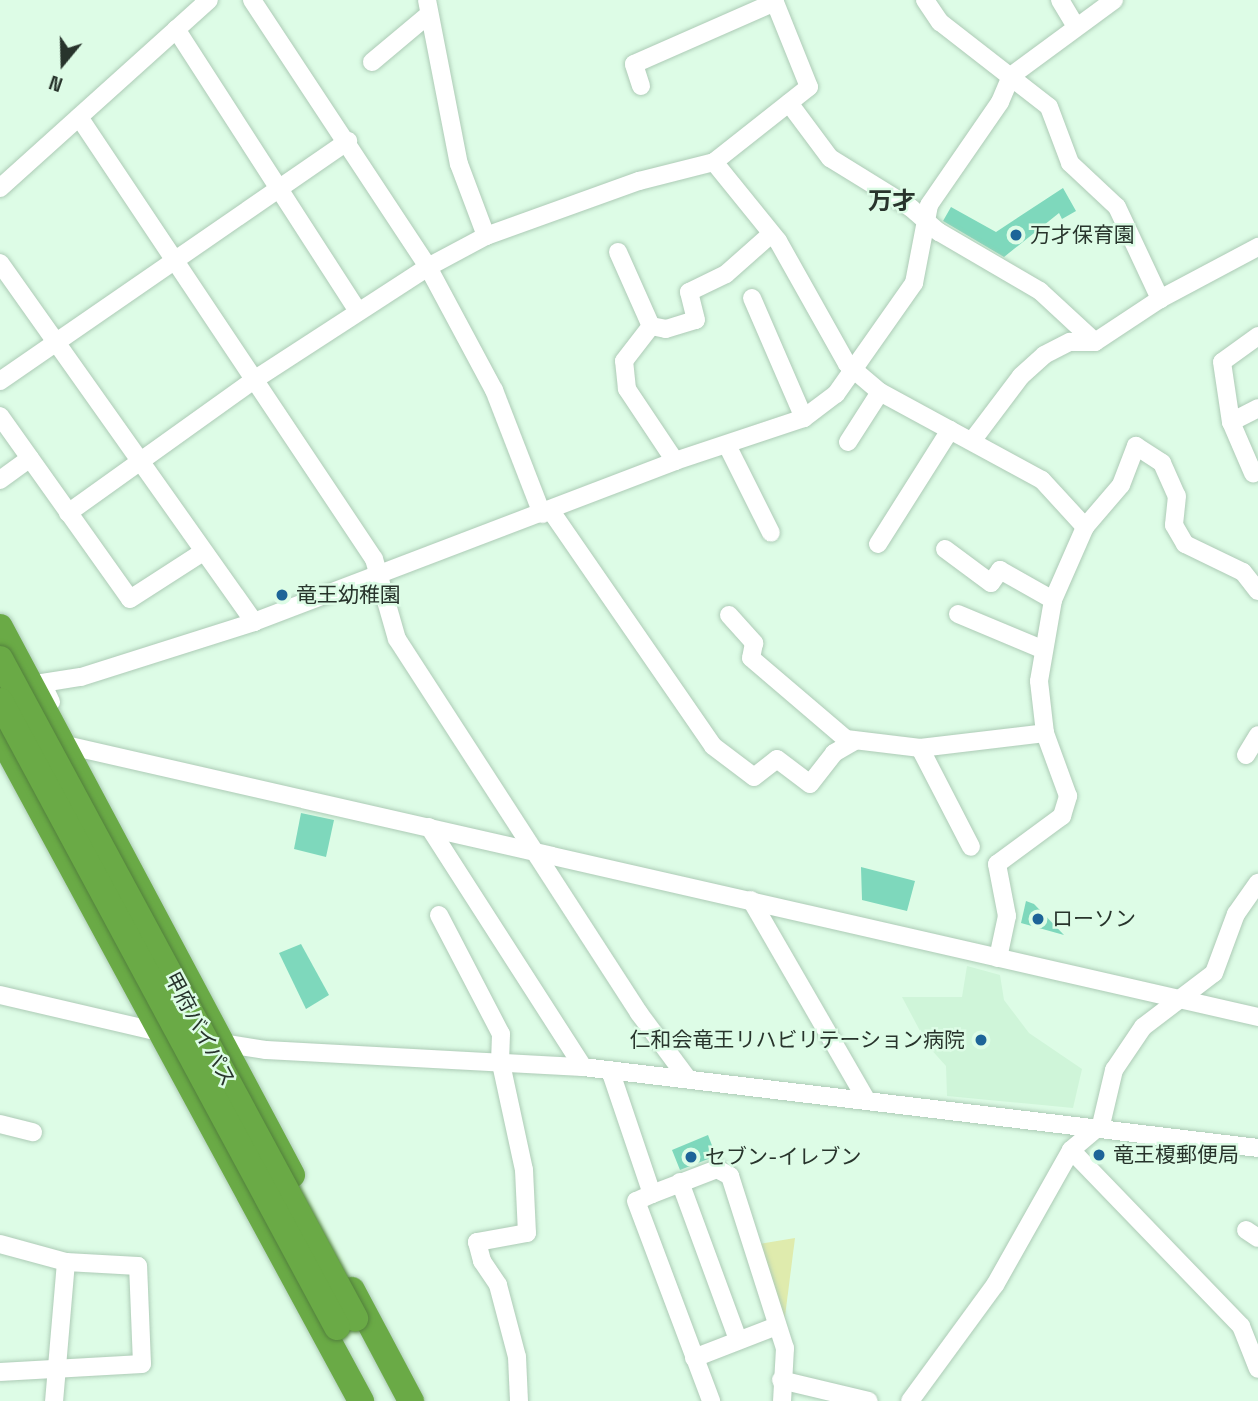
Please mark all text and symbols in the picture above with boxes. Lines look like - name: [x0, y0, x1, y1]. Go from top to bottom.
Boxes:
- north arrow: [28, 28, 98, 98]
- text: N: [46, 69, 66, 97]
- district label: 万才: [868, 187, 916, 215]
- place label: 万才保育園: [1030, 222, 1135, 248]
- marker: 万才保育園: [1008, 227, 1024, 243]
- place label: 竜王幼稚園: [296, 582, 401, 608]
- marker: 竜王幼稚園: [274, 587, 290, 603]
- place label: ローソン: [1052, 906, 1136, 932]
- marker: ローソン: [1030, 911, 1046, 927]
- street label: 甲府バイパス: [159, 967, 241, 1091]
- place label: 仁和会竜王リハビリテーション病院: [629, 1027, 965, 1053]
- marker: 仁和会竜王リハビリテーション病院: [971, 1030, 991, 1050]
- place label: 竜王榎郵便局: [1113, 1142, 1239, 1168]
- place label: セブン-イレブン: [705, 1144, 862, 1170]
- marker: 竜王榎郵便局: [1091, 1147, 1107, 1163]
- marker: セブン-イレブン: [683, 1149, 699, 1165]

